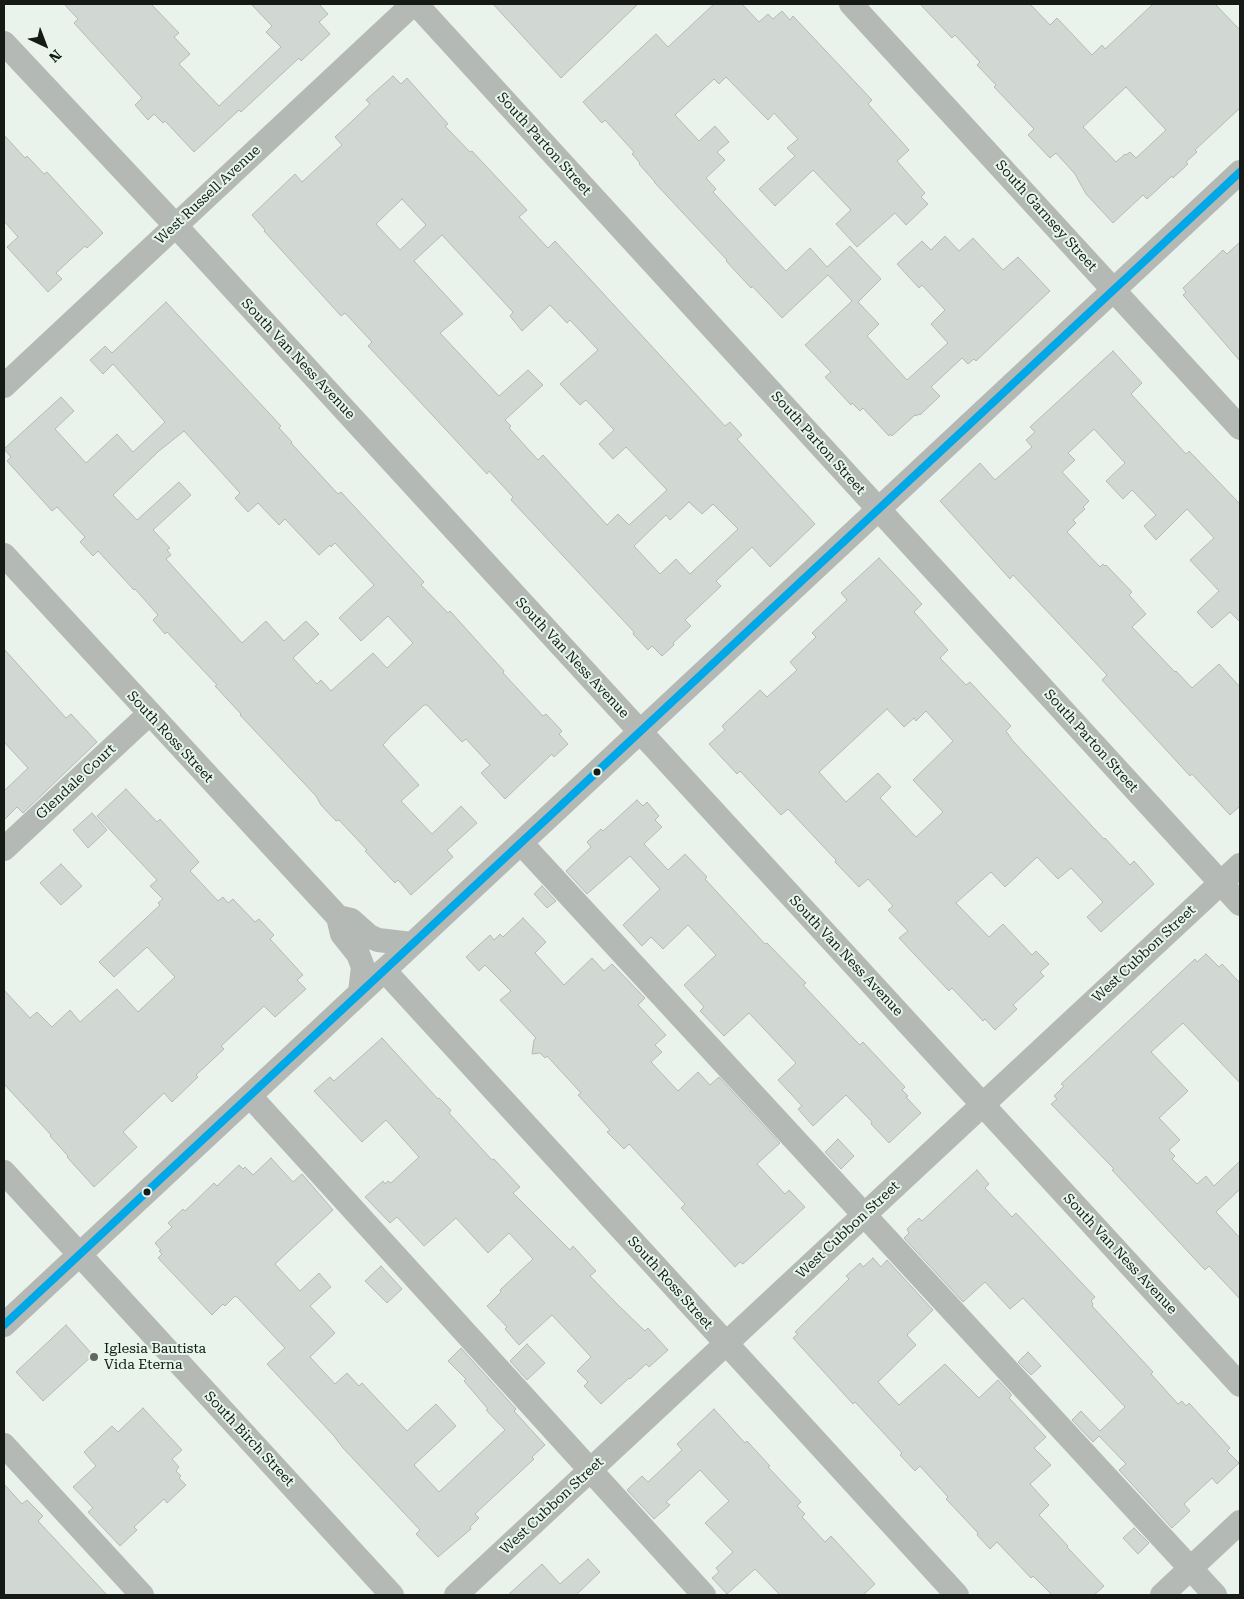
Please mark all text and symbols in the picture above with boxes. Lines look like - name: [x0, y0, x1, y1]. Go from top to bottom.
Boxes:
- north arrow: [20, 20, 70, 70]
- text: N: [46, 46, 65, 65]
- street label: South Parton Street: [493, 89, 595, 199]
- street label: West Russell Avenue: [152, 142, 264, 248]
- street label: South Garnsey Street: [992, 157, 1100, 275]
- street label: South Van Ness Avenue: [238, 295, 358, 423]
- street label: South Parton Street: [767, 388, 869, 498]
- street label: South Van Ness Avenue: [512, 594, 632, 722]
- street label: South Parton Street: [1040, 686, 1142, 796]
- street label: South Ross Street: [123, 688, 217, 786]
- street label: Glendale Court: [33, 741, 119, 823]
- unlabelled marker: [592, 767, 602, 777]
- street label: South Van Ness Avenue: [786, 892, 906, 1020]
- street label: West Cubbon Street: [1089, 902, 1199, 1006]
- street label: West Cubbon Street: [793, 1178, 903, 1282]
- unlabelled marker: [142, 1187, 152, 1197]
- street label: South Van Ness Avenue: [1060, 1190, 1180, 1318]
- street label: South Ross Street: [624, 1233, 716, 1333]
- place label: Iglesia Bautista Vida Eterna: [104, 1341, 206, 1374]
- marker: Iglesia Bautista Vida Eterna: [88, 1351, 100, 1363]
- street label: South Birch Street: [201, 1388, 297, 1490]
- street label: West Cubbon Street: [497, 1454, 607, 1558]

